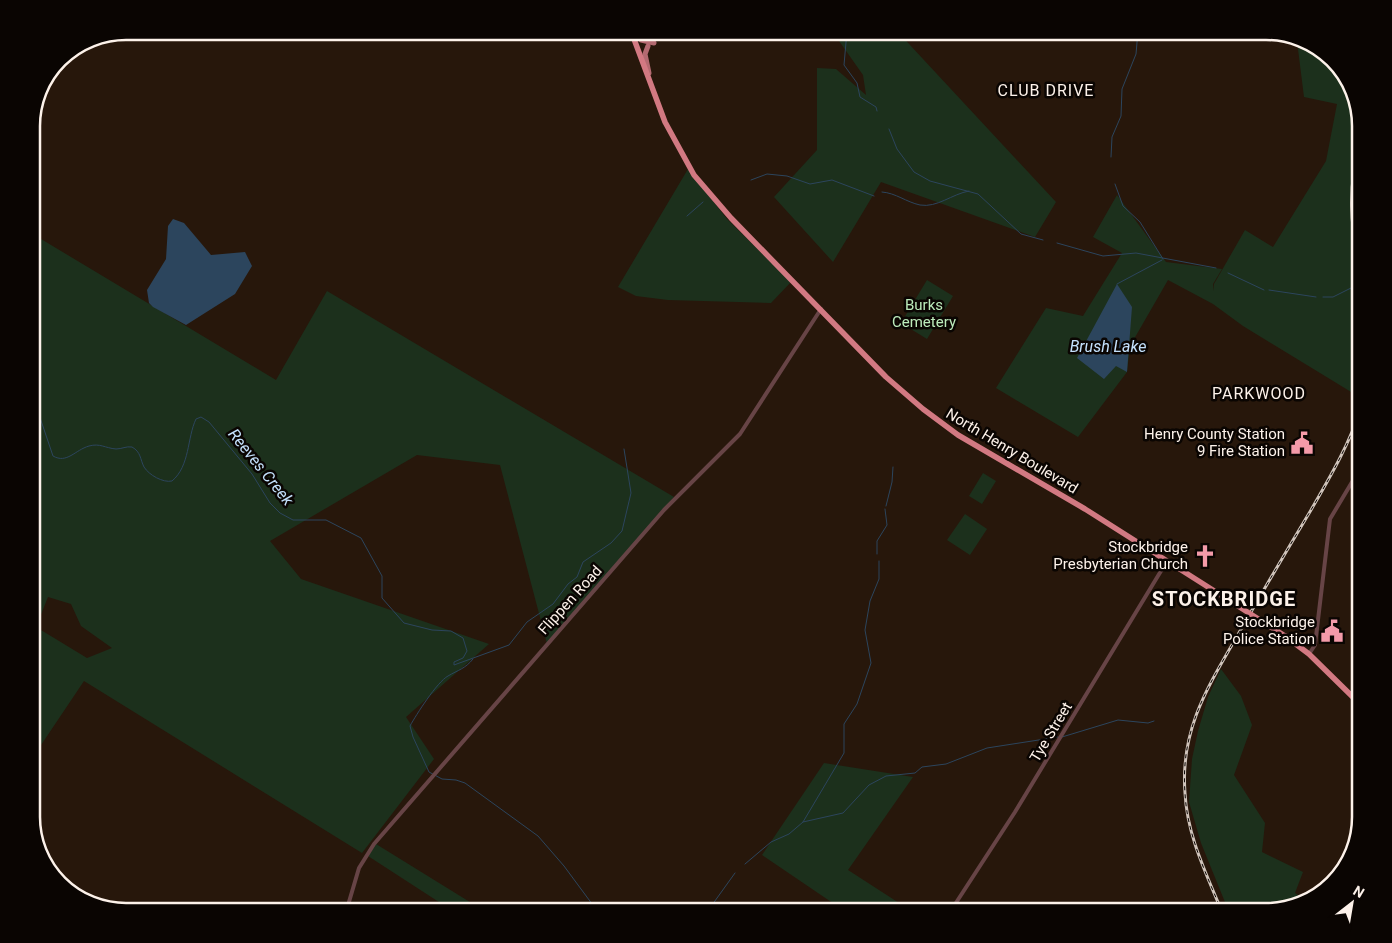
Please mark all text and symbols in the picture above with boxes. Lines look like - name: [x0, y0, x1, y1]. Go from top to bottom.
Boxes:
- district label: CLUB DRIVE: [998, 81, 1094, 100]
- park label: Burks Cemetery: [892, 296, 956, 331]
- water label: Brush Lake: [1070, 337, 1146, 356]
- district label: PARKWOOD: [1212, 384, 1306, 403]
- street label: North Henry Boulevard: [943, 404, 1081, 498]
- water label: Reeves Creek: [224, 425, 298, 510]
- place label: Henry County Station 9 Fire Station: [1144, 425, 1285, 460]
- public building icon: Henry County Station 9 Fire Station: [1289, 430, 1315, 456]
- place label: Stockbridge Presbyterian Church: [1053, 538, 1188, 573]
- church icon: Stockbridge Presbyterian Church: [1192, 543, 1218, 569]
- street label: Flippen Road: [534, 562, 606, 638]
- district label: STOCKBRIDGE: [1152, 587, 1296, 611]
- place label: Stockbridge Police Station: [1223, 613, 1315, 648]
- public building icon: Stockbridge Police Station: [1319, 618, 1345, 644]
- street label: Tye Street: [1026, 699, 1076, 765]
- north arrow: [1327, 878, 1377, 928]
- text: N: [1350, 882, 1367, 901]

